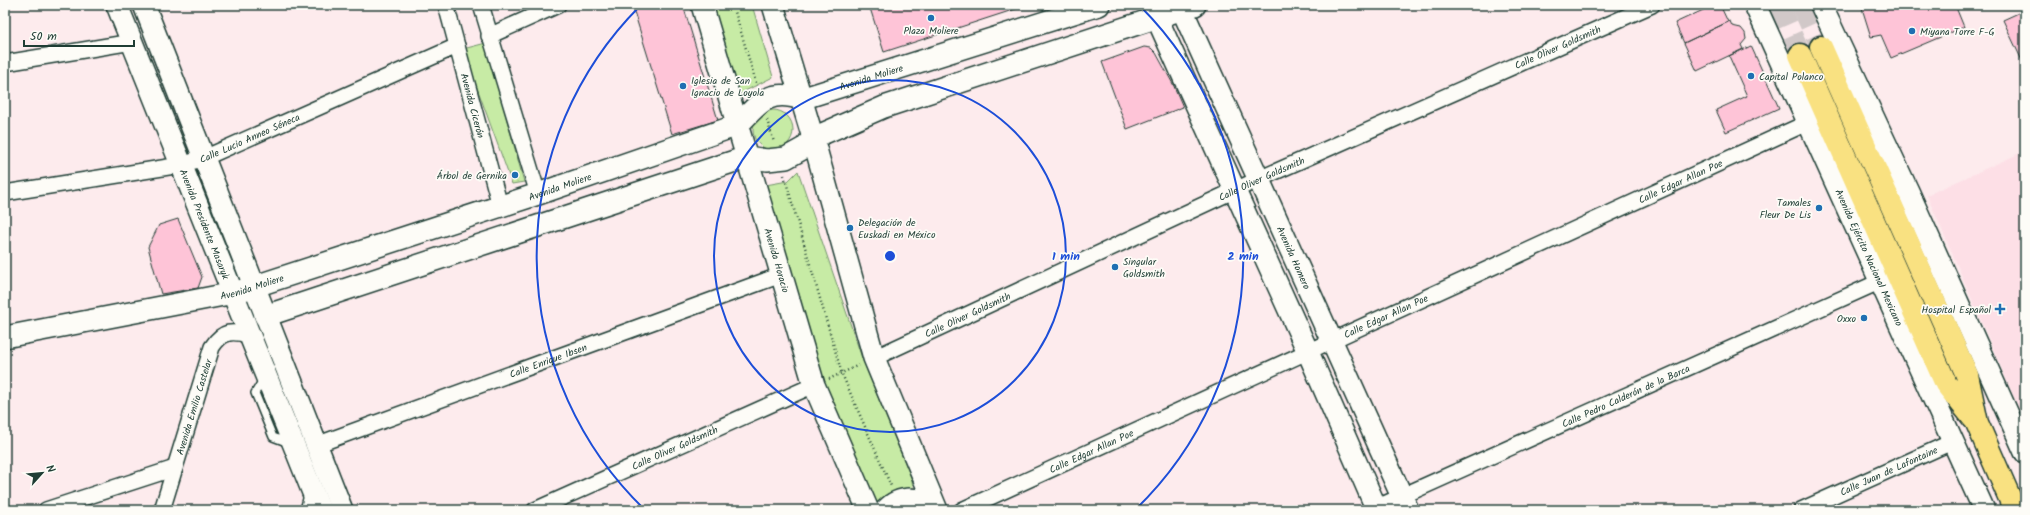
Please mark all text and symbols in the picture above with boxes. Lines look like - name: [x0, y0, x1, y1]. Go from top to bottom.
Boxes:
- marker: Plaza Moliere: [926, 13, 936, 23]
- scale bar: [24, 22, 134, 48]
- street label: Calle Oliver Goldsmith: [1512, 22, 1604, 74]
- place label: Plaza Moliere: [903, 23, 959, 39]
- place label: Miyana Torre F-G: [1920, 24, 1995, 40]
- marker: Miyana Torre F-G: [1907, 26, 1917, 36]
- text: 50 m: [30, 27, 57, 46]
- street label: Avenida Moliere: [838, 60, 906, 95]
- place label: Capital Polanco: [1759, 69, 1824, 85]
- street label: Avenida Cicerón: [456, 71, 488, 140]
- marker: Capital Polanco: [1746, 71, 1756, 81]
- place label: Iglesia de San Ignacio de Loyola: [691, 73, 764, 101]
- marker: Iglesia de San Ignacio de Loyola: [678, 81, 688, 91]
- street label: Calle Lucio Anneo Séneca: [198, 109, 303, 168]
- street label: Calle Oliver Goldsmith: [1216, 153, 1307, 206]
- street label: Calle Edgar Allan Poe: [1636, 155, 1726, 208]
- street label: Avenida Presidente Masaryk: [175, 167, 234, 282]
- place label: Árbol de Gernika: [437, 168, 507, 184]
- street label: Avenida Moliere: [526, 169, 594, 206]
- marker: Árbol de Gernika: [510, 170, 520, 180]
- street label: Avenida Ejército Nacional Mexicano: [1830, 186, 1907, 329]
- place label: Tamales Fleur De Lis: [1760, 195, 1812, 223]
- marker: Tamales Fleur De Lis: [1814, 203, 1824, 213]
- place label: Delegación de Euskadi en México: [858, 215, 936, 243]
- marker: Delegación de Euskadi en México: [845, 223, 855, 233]
- street label: Avenida Homero: [1272, 224, 1315, 293]
- street label: Avenida Horacio: [759, 226, 794, 295]
- text: 1 min: [1052, 247, 1080, 266]
- text: 2 min: [1227, 247, 1259, 266]
- centre of rings: [883, 249, 897, 263]
- place label: Singular Goldsmith: [1123, 254, 1165, 282]
- marker: Singular Goldsmith: [1110, 262, 1120, 272]
- street label: Avenida Moliere: [219, 270, 286, 305]
- street label: Calle Oliver Goldsmith: [922, 289, 1013, 342]
- street label: Calle Edgar Allan Poe: [1341, 290, 1431, 343]
- place label: Hospital Español: [1921, 302, 1992, 318]
- marker: Hospital Español: [1994, 303, 2006, 315]
- place label: Oxxo: [1837, 311, 1856, 327]
- marker: Oxxo: [1859, 313, 1869, 323]
- street label: Calle Enrique Ibsen: [507, 340, 589, 383]
- street label: Avenida Emilio Castelar: [172, 356, 217, 457]
- street label: Calle Pedro Calderón de la Barca: [1559, 361, 1693, 432]
- street label: Calle Oliver Goldsmith: [629, 422, 721, 475]
- street label: Calle Edgar Allan Poe: [1047, 425, 1137, 478]
- street label: Calle Juan de Lafontaine: [1837, 442, 1941, 500]
- north arrow: [22, 453, 62, 493]
- text: N: [40, 462, 60, 476]

